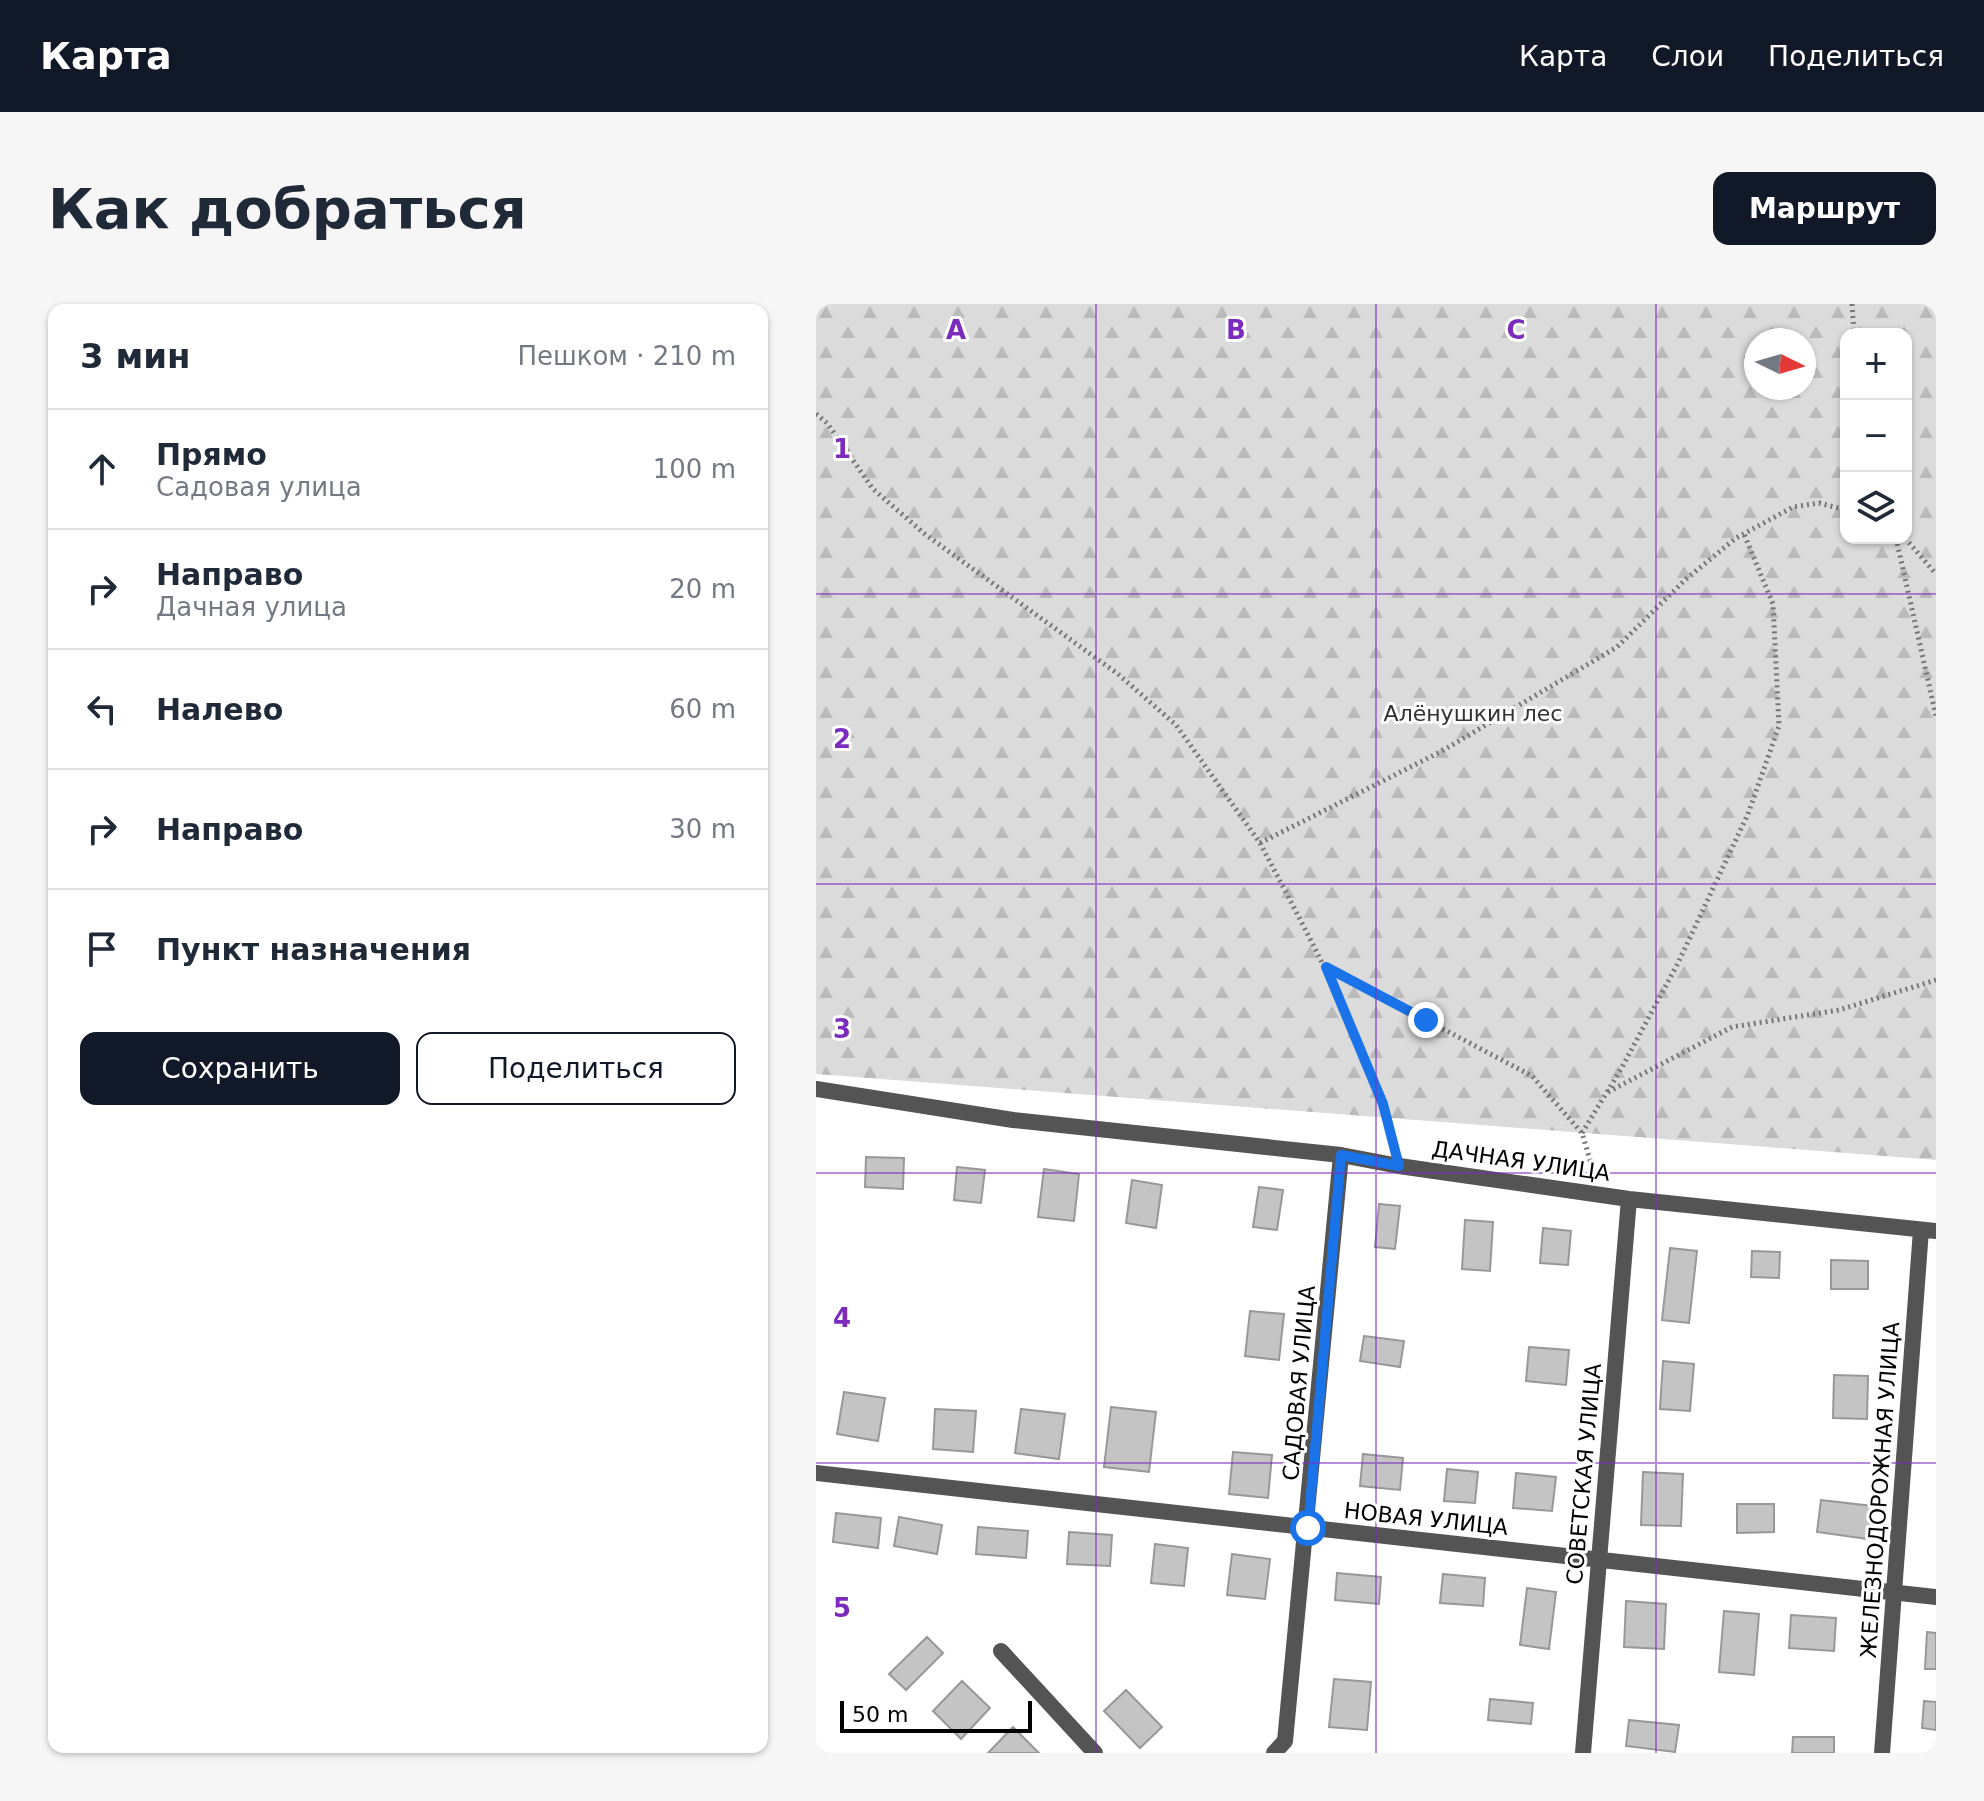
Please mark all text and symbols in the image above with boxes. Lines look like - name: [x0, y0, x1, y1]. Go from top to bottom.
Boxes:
- text: Карта: [40, 34, 172, 78]
- text: Карта: [1519, 40, 1607, 73]
- text: Слои: [1651, 40, 1724, 73]
- text: Поделиться: [1768, 40, 1944, 73]
- button: Маршрут: [1713, 172, 1936, 245]
- text: Как добраться: [48, 176, 527, 241]
- text: A: [946, 315, 966, 345]
- text: B: [1226, 315, 1246, 345]
- text: C: [1506, 315, 1526, 345]
- north arrow: [1744, 328, 1816, 400]
- map controls: [1840, 328, 1912, 544]
- button: +: [1840, 328, 1912, 400]
- text: 3 мин: [80, 336, 191, 376]
- text: Пешком · 210 m: [517, 341, 736, 371]
- button: −: [1840, 400, 1912, 472]
- text: 1: [833, 434, 851, 464]
- text: Прямо: [156, 437, 267, 472]
- icon: ahead: [80, 447, 124, 491]
- text: 100 m: [653, 454, 736, 484]
- text: Садовая улица: [156, 472, 362, 502]
- button: layers: [1840, 472, 1912, 544]
- text: Направо: [156, 557, 303, 592]
- icon: right: [80, 567, 124, 611]
- text: 20 m: [669, 574, 736, 604]
- text: Дачная улица: [156, 592, 347, 622]
- icon: left: [80, 687, 124, 731]
- text: Налево: [156, 692, 283, 727]
- text: 60 m: [669, 694, 736, 724]
- park label: Алёнушкин лес: [1384, 701, 1562, 726]
- text: 2: [833, 724, 851, 754]
- icon: right: [80, 807, 124, 851]
- text: Направо: [156, 812, 303, 847]
- text: 30 m: [669, 814, 736, 844]
- icon: arrive: [80, 927, 124, 971]
- text: Пункт назначения: [156, 932, 471, 967]
- route end: [1408, 1002, 1444, 1038]
- text: 3: [833, 1014, 851, 1044]
- button: Сохранить: [80, 1032, 400, 1105]
- button: Поделиться: [416, 1032, 736, 1105]
- street label: ДАЧНАЯ УЛИЦА: [1430, 1136, 1612, 1186]
- street label: САДОВАЯ УЛИЦА: [1278, 1284, 1320, 1482]
- text: 4: [833, 1303, 851, 1333]
- street label: ЖЕЛЕЗНОДОРОЖНАЯ УЛИЦА: [1856, 1321, 1904, 1659]
- street label: СОВЕТСКАЯ УЛИЦА: [1562, 1362, 1606, 1586]
- street label: НОВАЯ УЛИЦА: [1343, 1498, 1509, 1540]
- route start: [1290, 1510, 1326, 1546]
- text: 5: [833, 1593, 851, 1623]
- scale bar: [840, 1697, 1032, 1733]
- text: 50 m: [852, 1702, 908, 1727]

